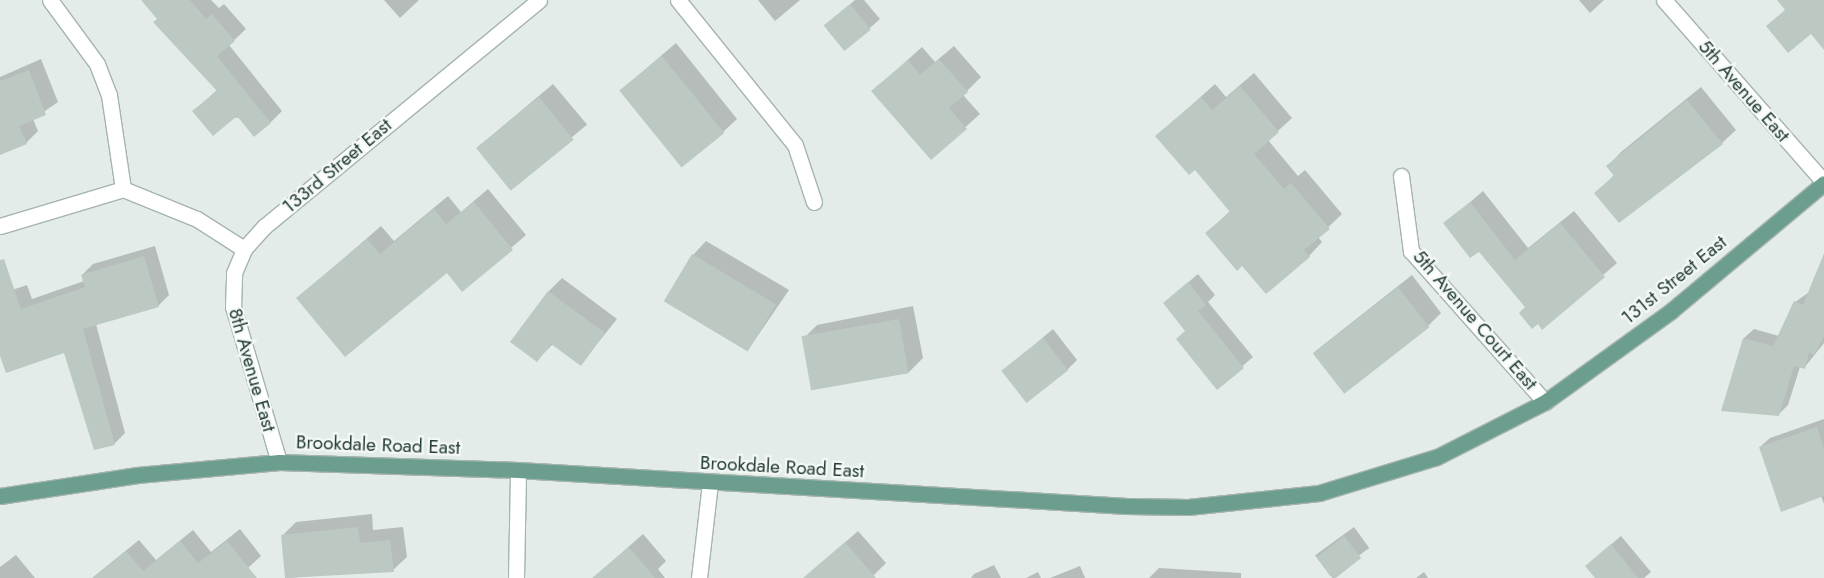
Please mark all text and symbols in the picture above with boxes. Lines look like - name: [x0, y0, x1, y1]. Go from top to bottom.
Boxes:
- street label: 5th Avenue East: [1694, 35, 1794, 147]
- street label: 133rd Street East: [278, 114, 396, 218]
- street label: 131st Street East: [1617, 231, 1731, 329]
- street label: 5th Avenue Court East: [1408, 245, 1542, 395]
- street label: 8th Avenue East: [223, 306, 281, 434]
- street label: Brookdale Road East: [296, 431, 460, 459]
- street label: Brookdale Road East: [699, 451, 865, 483]

